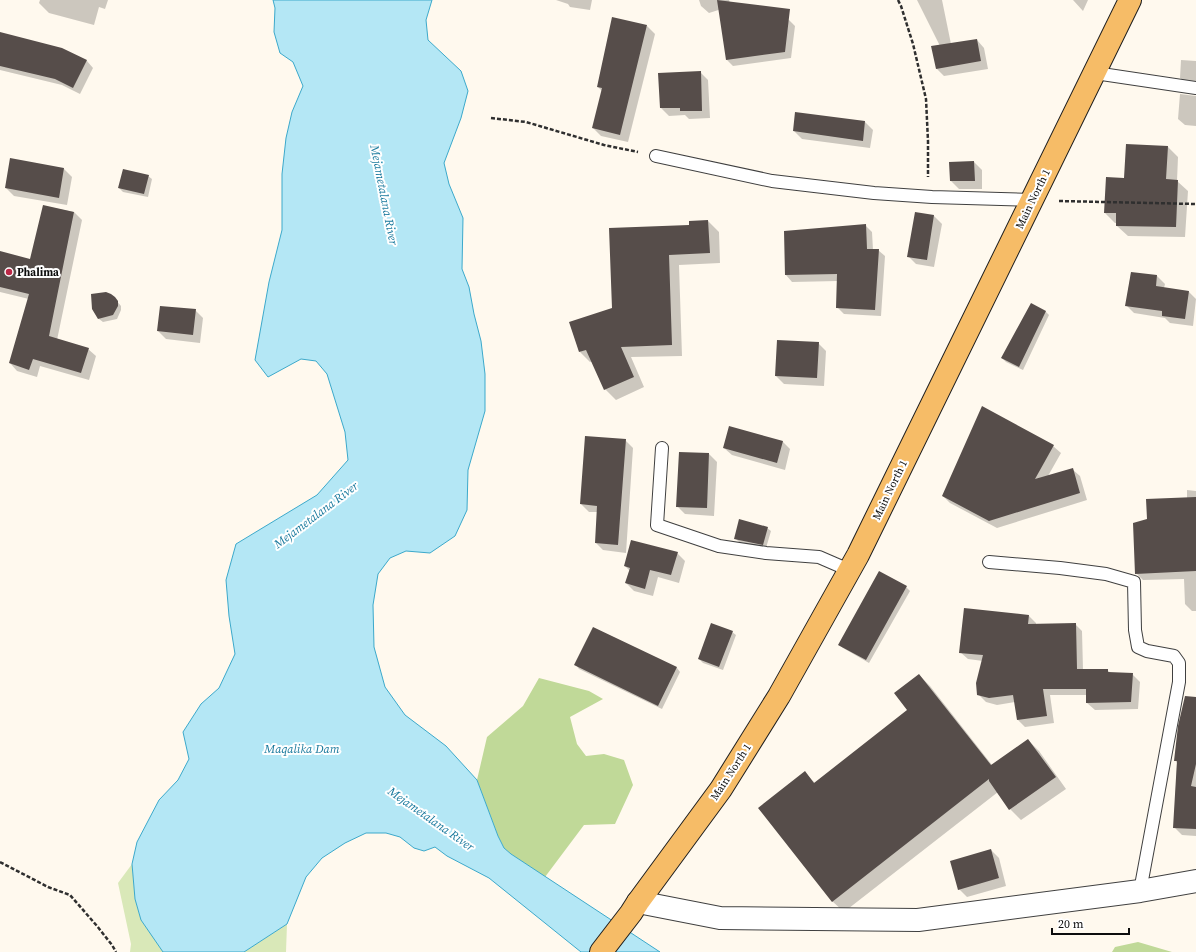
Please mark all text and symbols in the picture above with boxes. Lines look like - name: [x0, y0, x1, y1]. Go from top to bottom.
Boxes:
- water label: Mejametalana River: [366, 142, 402, 248]
- street label: Main North 1: [1012, 167, 1054, 231]
- place label: Phalima: [17, 265, 59, 280]
- marker: Phalima: [4, 267, 14, 277]
- street label: Main North 1: [869, 458, 911, 522]
- water label: Mejametalana River: [270, 477, 362, 553]
- water label: Maqalika Dam: [263, 741, 340, 757]
- street label: Main North 1: [707, 741, 755, 803]
- water label: Mejametalana River: [384, 783, 478, 855]
- scale bar: [1052, 910, 1129, 936]
- text: 20 m: [1058, 916, 1084, 932]

